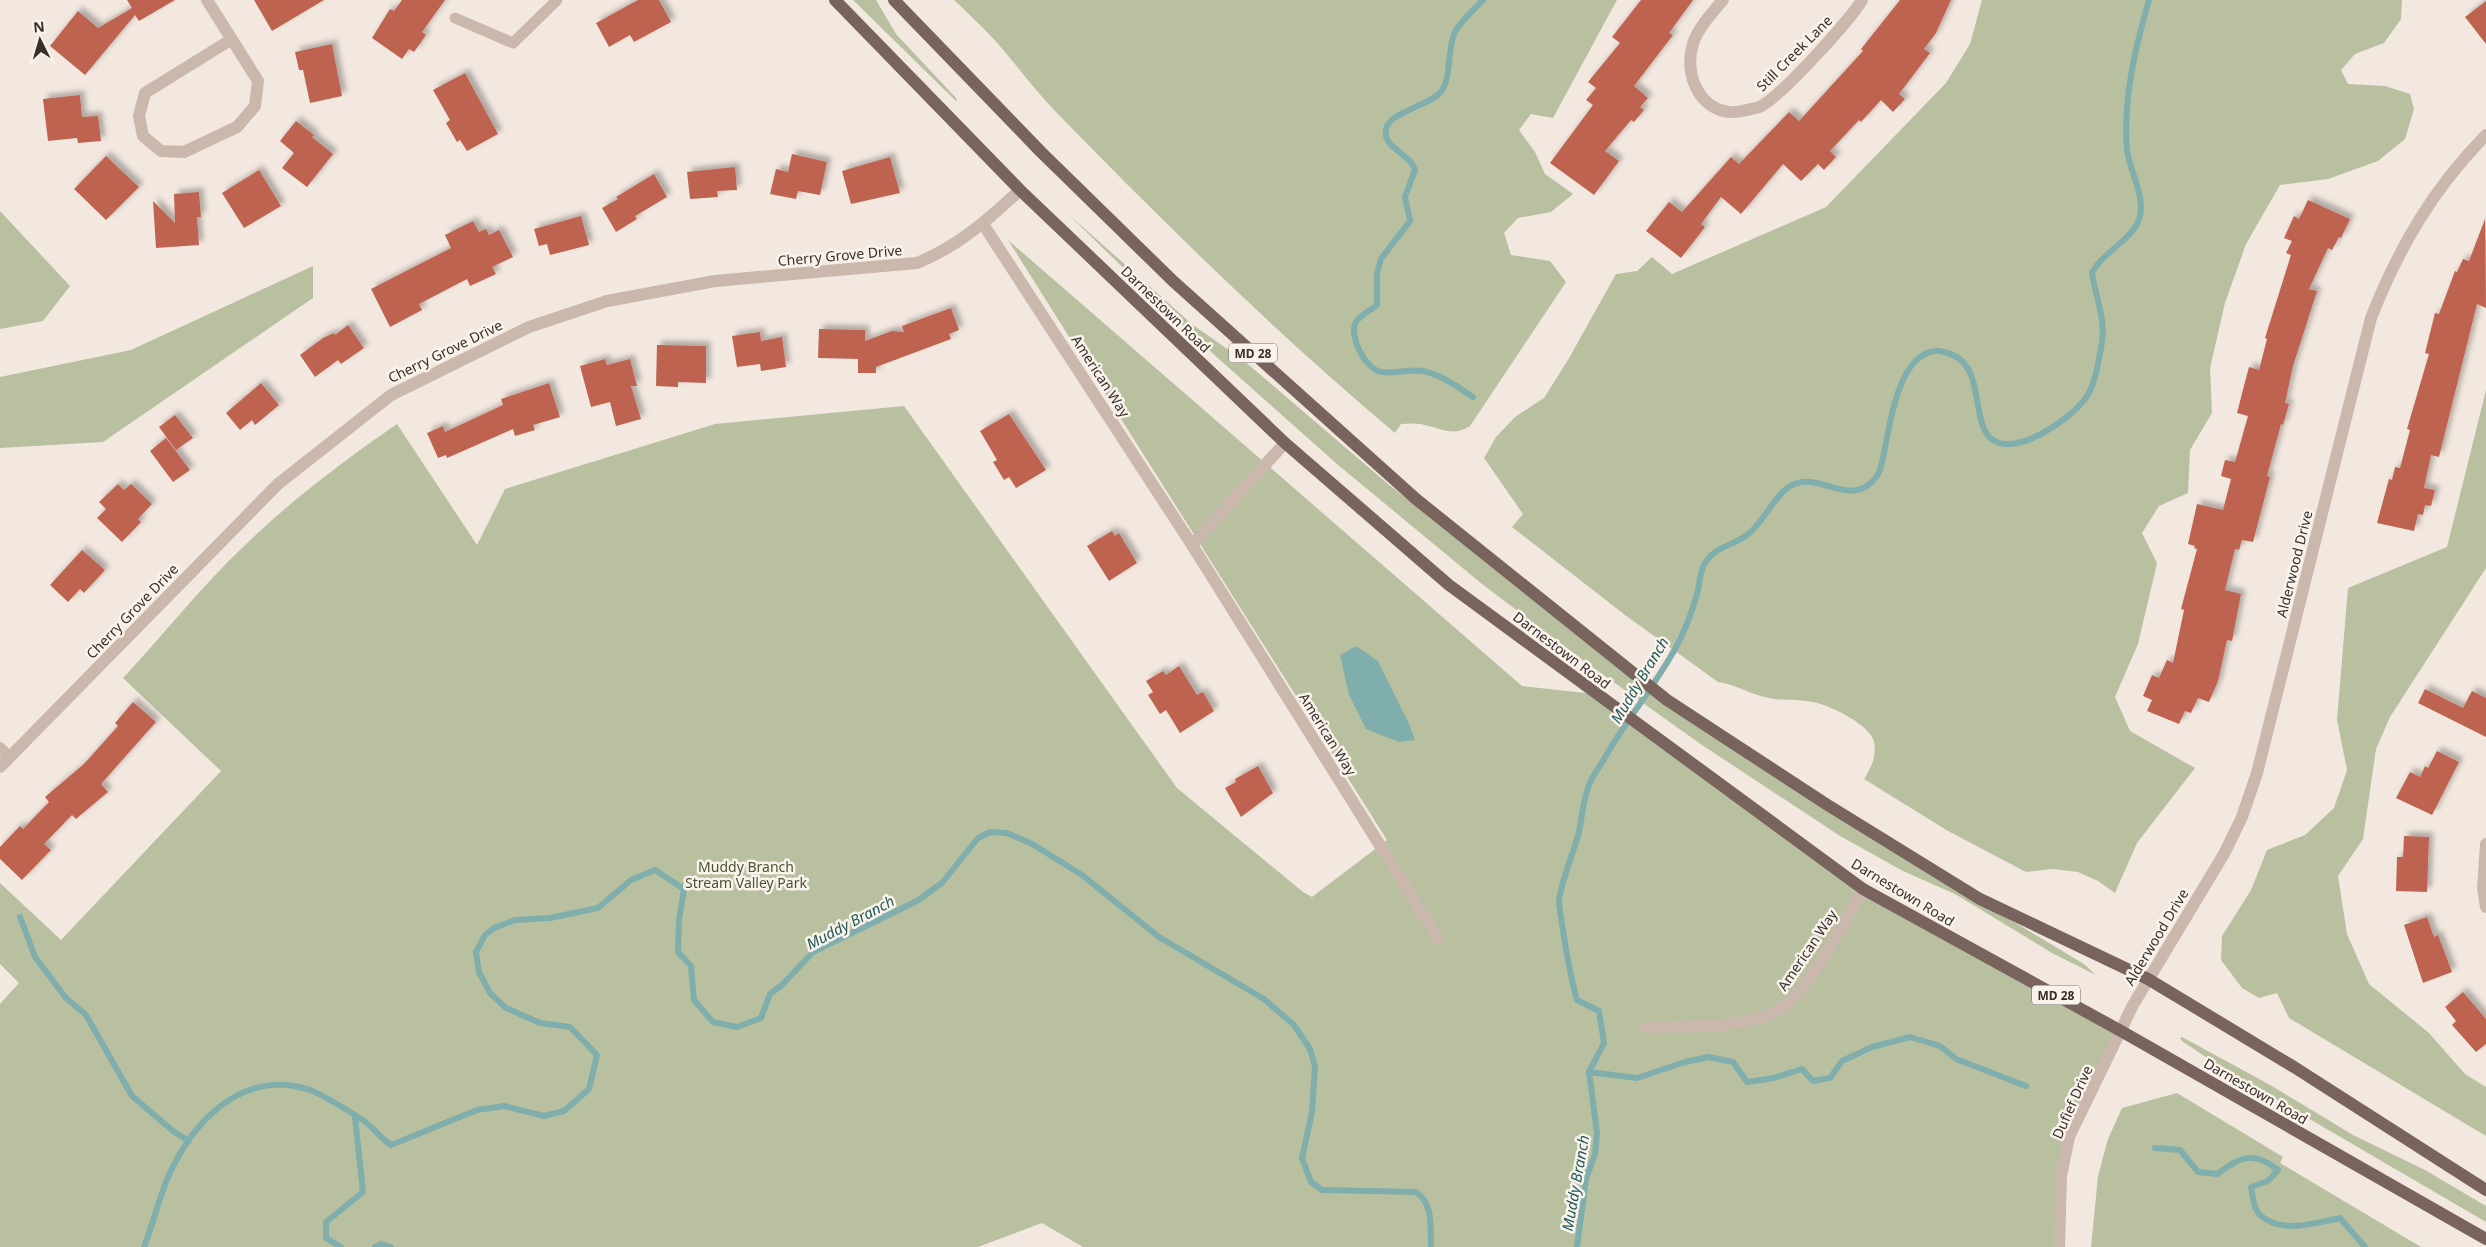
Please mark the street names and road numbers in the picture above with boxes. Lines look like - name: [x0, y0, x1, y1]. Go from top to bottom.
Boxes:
- street label: Still Creek Lane: [1752, 11, 1836, 95]
- street label: Cherry Grove Drive: [777, 240, 903, 270]
- street label: Darnestown Road: [1117, 261, 1215, 357]
- street label: Cherry Grove Drive: [385, 315, 505, 387]
- street label: American Way: [1067, 331, 1135, 421]
- road number: MD 28: [1229, 343, 1277, 362]
- street label: Alderwood Drive: [2272, 508, 2317, 620]
- street label: Cherry Grove Drive: [82, 559, 182, 663]
- street label: Darnestown Road: [1509, 607, 1615, 693]
- street label: American Way: [1295, 689, 1361, 780]
- street label: Darnestown Road: [1848, 854, 1958, 930]
- street label: Alderwood Drive: [2120, 885, 2192, 989]
- street label: American Way: [1773, 905, 1842, 994]
- road number: MD 28: [2032, 986, 2080, 1004]
- street label: Darnestown Road: [2200, 1053, 2312, 1129]
- street label: Dufief Drive: [2047, 1062, 2097, 1142]

